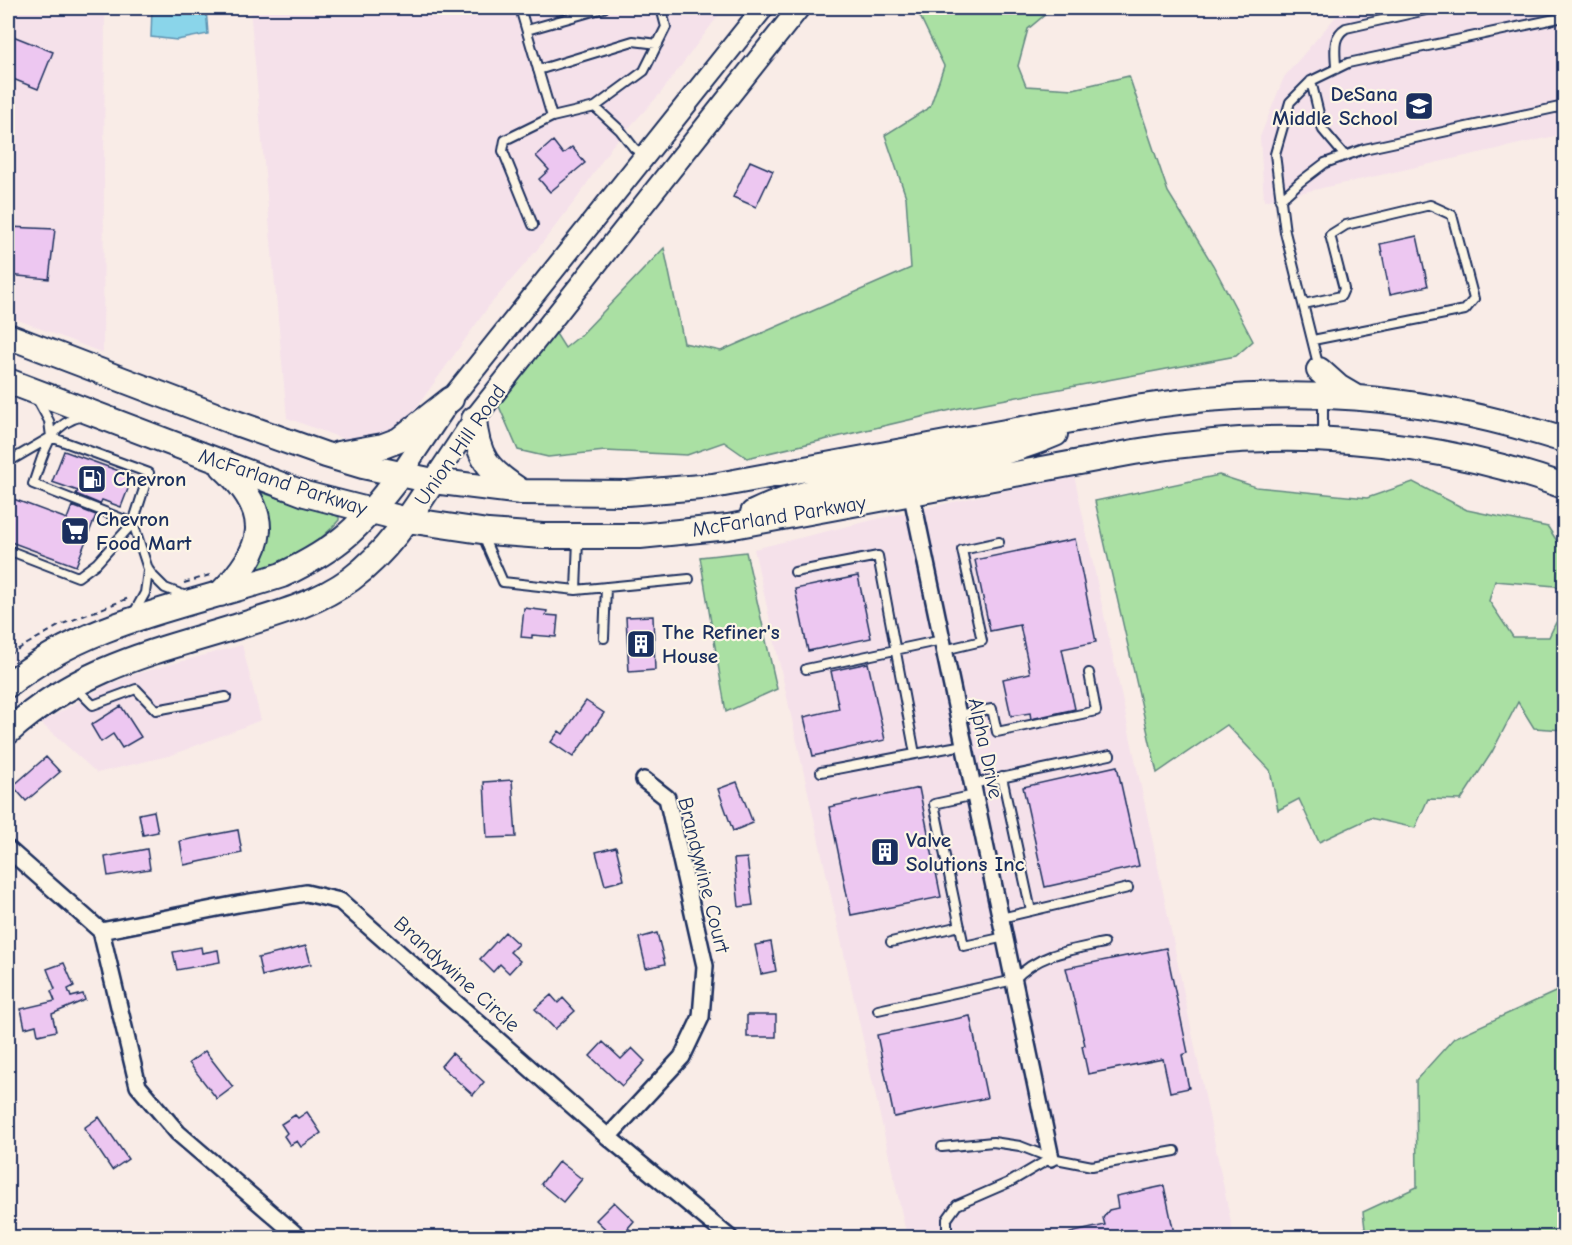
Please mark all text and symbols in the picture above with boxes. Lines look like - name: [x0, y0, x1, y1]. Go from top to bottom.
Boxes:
- place label: DeSana Middle School: [1272, 82, 1398, 130]
- school or university icon: DeSana Middle School: [1403, 90, 1435, 122]
- street label: Union Hill Road: [409, 380, 511, 510]
- street label: McFarland Parkway: [196, 443, 371, 521]
- fuel station icon: Chevron: [76, 463, 108, 495]
- place label: Chevron: [113, 467, 186, 491]
- street label: McFarland Parkway: [690, 490, 868, 542]
- place label: Chevron Food Mart: [96, 507, 192, 555]
- supermarket icon: Chevron Food Mart: [59, 515, 91, 547]
- place label: The Refiner's House: [662, 620, 780, 668]
- building icon: The Refiner's House: [625, 628, 657, 660]
- street label: Alpha Drive: [964, 695, 1008, 801]
- street label: Brandywine Court: [673, 795, 735, 956]
- place label: Valve Solutions Inc: [906, 828, 1025, 876]
- building icon: Valve Solutions Inc: [869, 836, 901, 868]
- street label: Brandywine Circle: [389, 911, 525, 1037]

